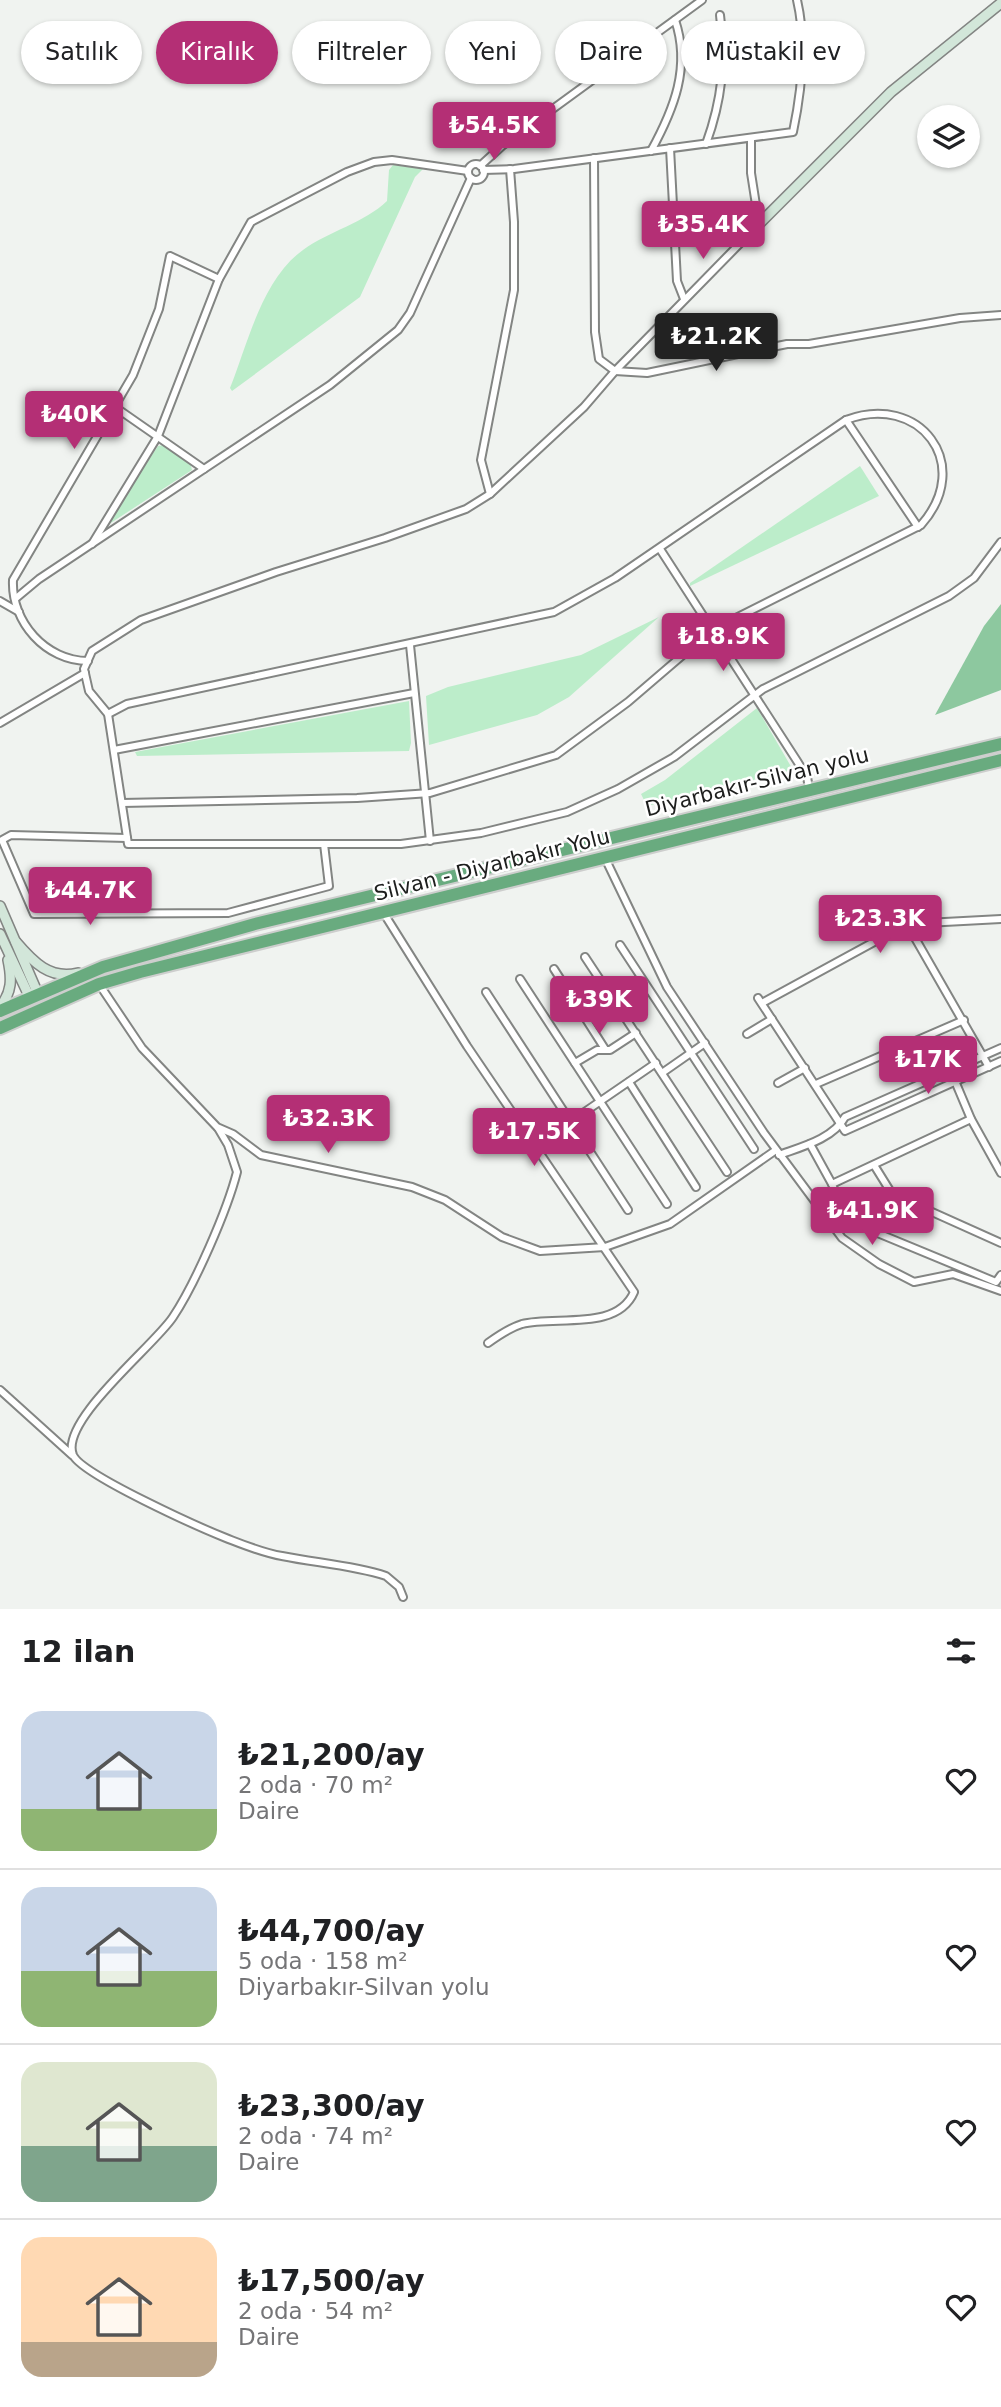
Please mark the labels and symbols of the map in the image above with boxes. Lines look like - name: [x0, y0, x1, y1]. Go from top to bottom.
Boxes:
- pin: ₺54.5K: [437, 102, 551, 162]
- pin: ₺35.4K: [646, 202, 760, 261]
- pin: ₺21.2K: [659, 314, 773, 373]
- pin: ₺40K: [33, 392, 115, 451]
- pin: ₺18.9K: [666, 614, 780, 673]
- street label: Diyarbakır-Silvan yolu: [643, 743, 871, 821]
- street label: Silvan - Diyarbakır Yolu: [372, 824, 612, 906]
- pin: ₺44.7K: [33, 867, 147, 927]
- pin: ₺23.3K: [823, 895, 937, 955]
- pin: ₺39K: [558, 976, 640, 1036]
- pin: ₺17K: [887, 1036, 969, 1096]
- pin: ₺32.3K: [271, 1096, 385, 1155]
- pin: ₺17.5K: [477, 1108, 591, 1168]
- pin: ₺41.9K: [815, 1188, 929, 1247]

